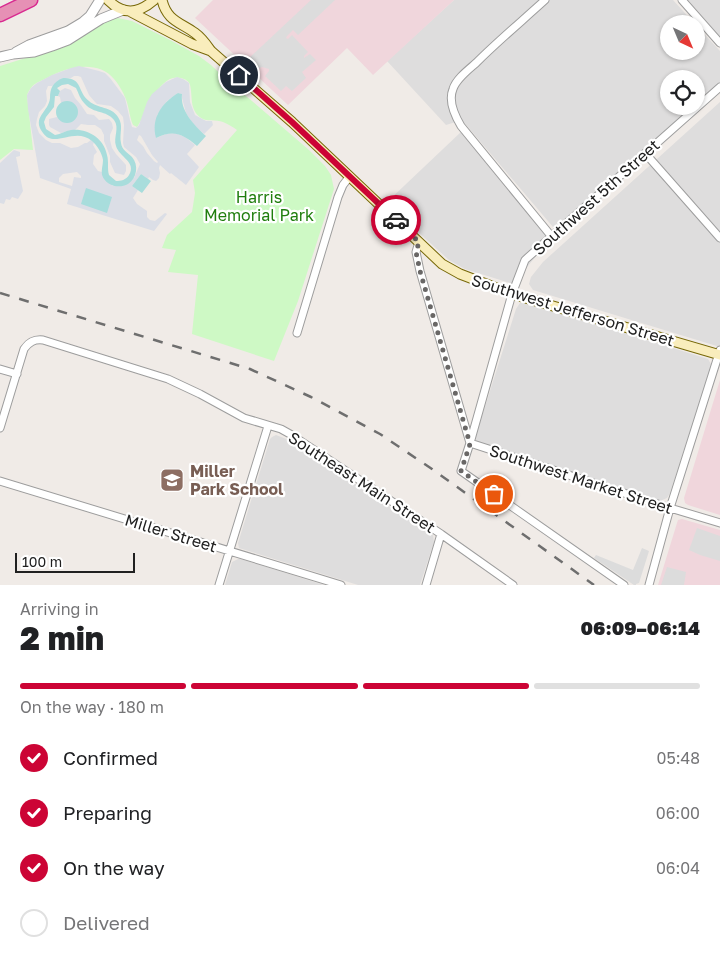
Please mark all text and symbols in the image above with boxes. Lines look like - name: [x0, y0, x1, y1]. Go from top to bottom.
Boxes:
- north arrow: [660, 15, 705, 60]
- map controls: [660, 15, 705, 115]
- pin: [218, 54, 260, 96]
- icon: home: [225, 61, 253, 89]
- button: locate: [660, 70, 705, 115]
- street label: Southwest 5th Street: [529, 135, 663, 259]
- park label: Harris Memorial Park: [204, 187, 314, 225]
- courier: [371, 195, 421, 245]
- icon: car: [382, 206, 410, 234]
- street label: Southwest Jefferson Street: [469, 270, 677, 350]
- street label: Southeast Main Street: [285, 427, 439, 537]
- street label: Southwest Market Street: [487, 440, 675, 518]
- place label: Miller Park School: [190, 461, 284, 499]
- school or university icon: Miller Park School: [159, 467, 185, 493]
- pin: [473, 473, 515, 515]
- icon: bag: [480, 480, 508, 508]
- street label: Miller Street: [123, 510, 219, 556]
- scale bar: [15, 550, 135, 573]
- text: 100 m: [22, 553, 62, 570]
- text: Arriving in: [20, 599, 99, 619]
- text: 06:09–06:14: [581, 616, 700, 639]
- text: 2 min: [20, 619, 104, 657]
- text: On the way · 180 m: [20, 697, 164, 717]
- icon: check: [20, 744, 48, 772]
- text: Confirmed: [63, 746, 158, 769]
- text: 05:48: [656, 748, 700, 768]
- icon: check: [20, 799, 48, 827]
- text: Preparing: [63, 801, 152, 824]
- text: 06:00: [656, 803, 700, 823]
- icon: check: [20, 854, 48, 882]
- text: On the way: [63, 856, 165, 879]
- text: 06:04: [656, 858, 700, 878]
- text: Delivered: [63, 911, 150, 934]

